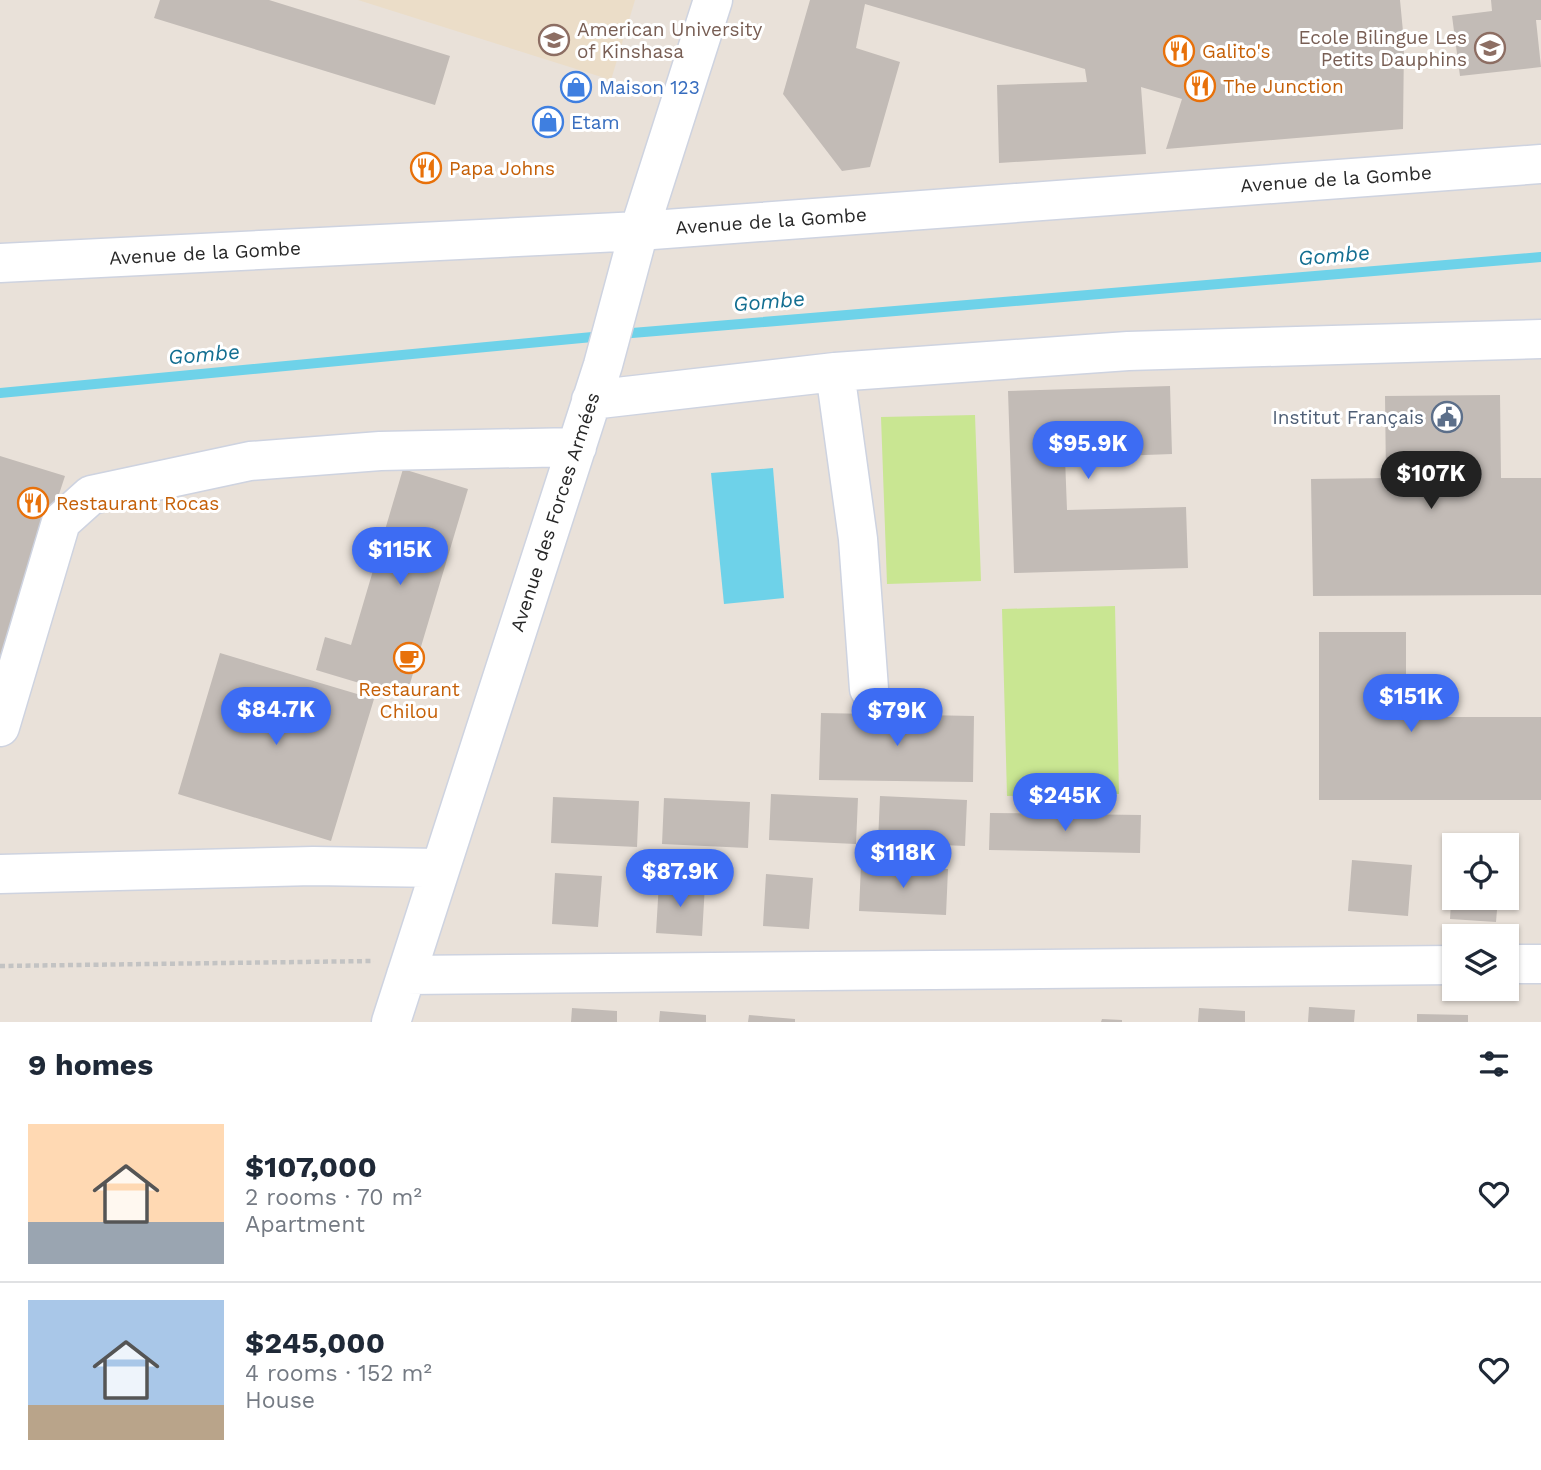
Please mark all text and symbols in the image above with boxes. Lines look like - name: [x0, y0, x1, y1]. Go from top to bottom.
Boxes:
- place label: American University of Kinshasa: [577, 18, 762, 63]
- school or university icon: American University of Kinshasa: [537, 23, 571, 57]
- place label: Ecole Bilingue Les Petits Dauphins: [1299, 26, 1467, 71]
- school or university icon: Ecole Bilingue Les Petits Dauphins: [1473, 31, 1507, 65]
- restaurant icon: Galito's: [1162, 34, 1196, 68]
- place label: Galito's: [1202, 40, 1271, 63]
- restaurant icon: The Junction: [1183, 69, 1217, 103]
- shop icon: Maison 123: [559, 70, 593, 104]
- place label: The Junction: [1223, 75, 1344, 98]
- place label: Maison 123: [599, 76, 700, 99]
- shop icon: Etam: [531, 105, 565, 139]
- place label: Etam: [571, 111, 620, 134]
- restaurant icon: Papa Johns: [409, 151, 443, 185]
- place label: Papa Johns: [449, 157, 555, 180]
- street label: Avenue de la Gombe: [1240, 161, 1432, 197]
- street label: Avenue de la Gombe: [675, 203, 867, 239]
- street label: Avenue de la Gombe: [109, 236, 301, 270]
- water label: Gombe: [1297, 239, 1371, 271]
- water label: Gombe: [732, 285, 806, 317]
- water label: Gombe: [167, 338, 241, 370]
- street label: Avenue des Forces Armées: [505, 390, 605, 634]
- public building icon: Institut Français: [1430, 400, 1464, 434]
- place label: Institut Français: [1272, 406, 1424, 429]
- pin: $95.9K: [1031, 421, 1145, 481]
- text: $95.9K: [1049, 430, 1127, 457]
- pin: $107K: [1382, 452, 1480, 511]
- text: $107K: [1397, 460, 1465, 487]
- restaurant icon: Restaurant Rocas: [16, 486, 50, 520]
- place label: Restaurant Rocas: [56, 492, 219, 515]
- pin: $115K: [351, 528, 449, 587]
- text: $115K: [368, 536, 432, 563]
- cafe icon: Restaurant Chilou: [392, 641, 426, 675]
- pin: $151K: [1362, 674, 1460, 734]
- place label: Restaurant Chilou: [358, 678, 460, 723]
- text: $151K: [1379, 683, 1443, 710]
- pin: $84.7K: [219, 688, 333, 747]
- pin: $79K: [856, 688, 938, 748]
- text: $84.7K: [237, 696, 315, 723]
- text: $79K: [868, 697, 926, 724]
- pin: $245K: [1016, 774, 1114, 833]
- text: $245K: [1029, 782, 1101, 809]
- pin: $118K: [854, 830, 952, 890]
- map controls: [1442, 833, 1519, 1001]
- button: locate: [1442, 833, 1519, 910]
- text: $118K: [871, 839, 935, 866]
- pin: $87.9K: [623, 850, 737, 909]
- text: $87.9K: [642, 858, 718, 885]
- button: layers: [1442, 924, 1519, 1001]
- icon: filters: [1475, 1045, 1513, 1083]
- text: 9 homes: [28, 1047, 153, 1082]
- text: $107,000: [245, 1149, 377, 1184]
- icon: home: [84, 1152, 168, 1236]
- icon: heart: [1475, 1175, 1513, 1213]
- text: 2 rooms · 70 m²: [245, 1184, 422, 1211]
- text: Apartment: [245, 1211, 365, 1238]
- text: $245,000: [245, 1325, 385, 1360]
- icon: home: [84, 1328, 168, 1412]
- icon: heart: [1475, 1351, 1513, 1389]
- text: 4 rooms · 152 m²: [245, 1360, 432, 1387]
- text: House: [245, 1387, 315, 1414]

